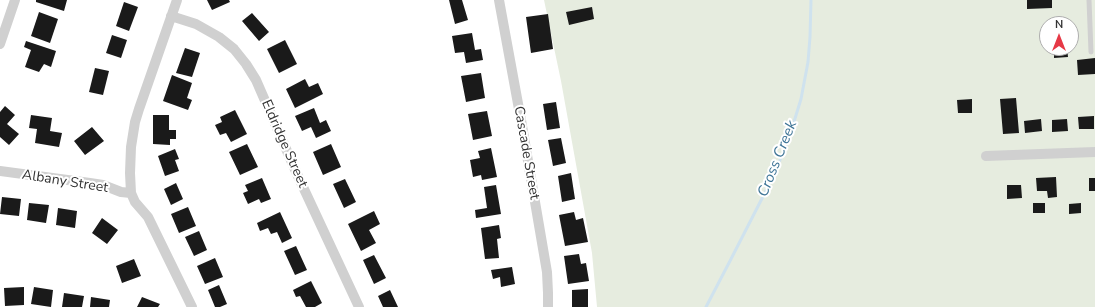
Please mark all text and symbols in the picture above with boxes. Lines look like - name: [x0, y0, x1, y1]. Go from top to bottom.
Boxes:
- north arrow: [1039, 16, 1079, 56]
- text: N: [1055, 17, 1063, 32]
- street label: Eldridge Street: [257, 98, 311, 190]
- street label: Cascade Street: [510, 105, 542, 201]
- water label: Cross Creek: [755, 118, 801, 200]
- street label: Albany Street: [21, 167, 109, 197]

